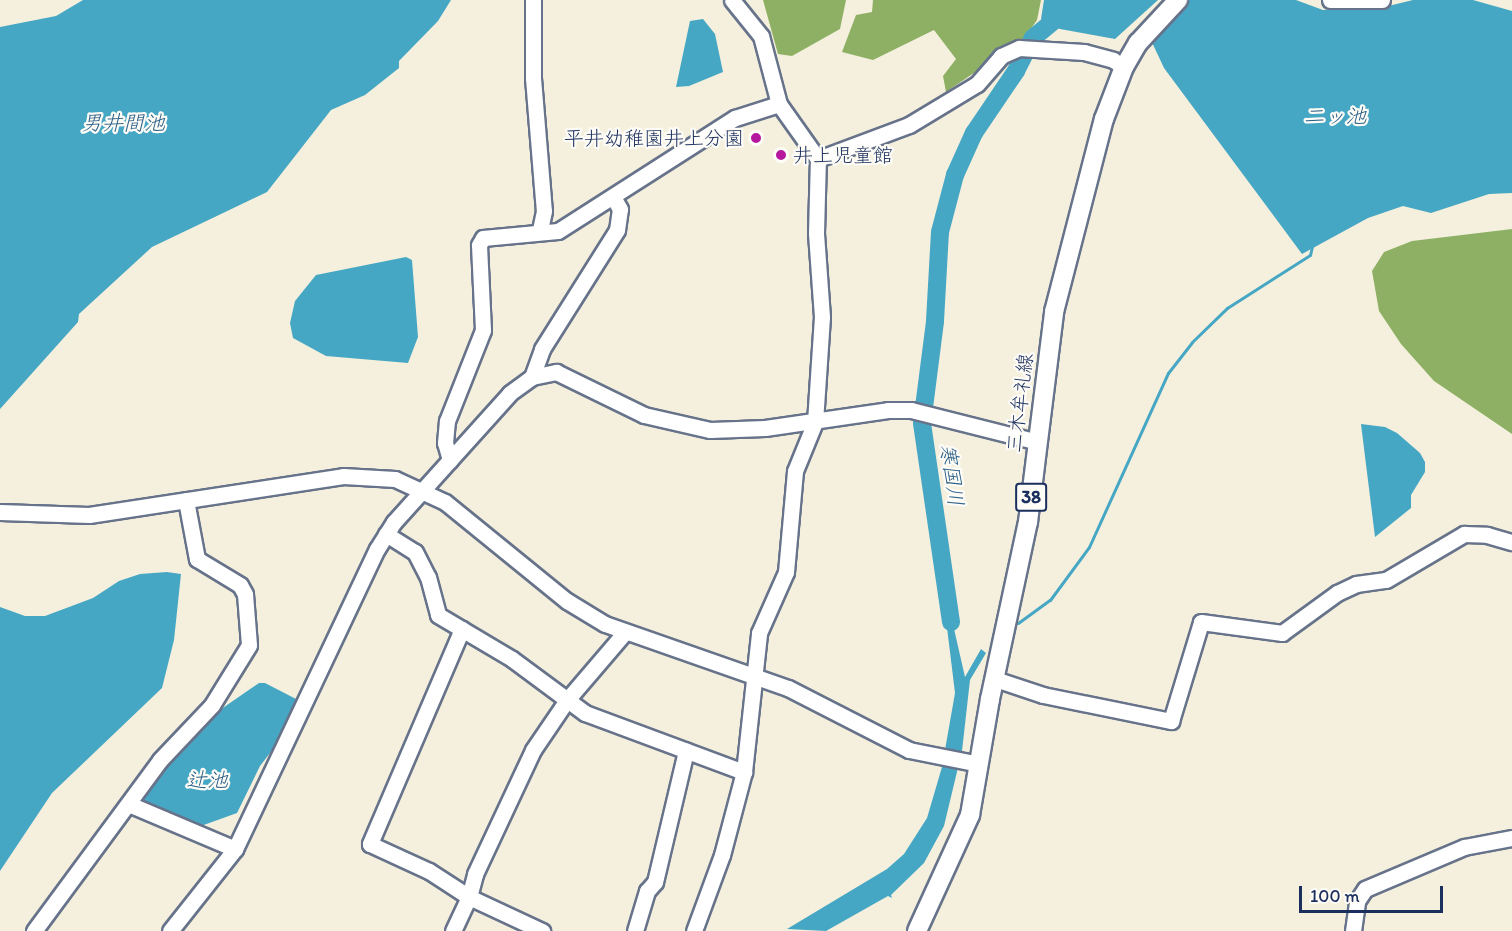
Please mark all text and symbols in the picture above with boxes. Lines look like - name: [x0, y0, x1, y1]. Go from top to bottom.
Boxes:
- water label: 二ッ池: [1304, 103, 1366, 129]
- water label: 男井間池: [81, 110, 165, 136]
- place label: 平井幼稚園井上分園: [564, 126, 744, 150]
- marker: 平井幼稚園井上分園: [749, 131, 763, 145]
- place label: 井上児童館: [793, 143, 893, 167]
- marker: 井上児童館: [774, 148, 788, 162]
- street label: 三木牟礼線: [1002, 352, 1038, 454]
- water label: 寒国川: [935, 442, 969, 508]
- road number: 38: [1014, 482, 1048, 512]
- water label: 辻池: [186, 767, 228, 793]
- scale bar: [1302, 874, 1446, 912]
- text: 100 m: [1310, 885, 1360, 907]

